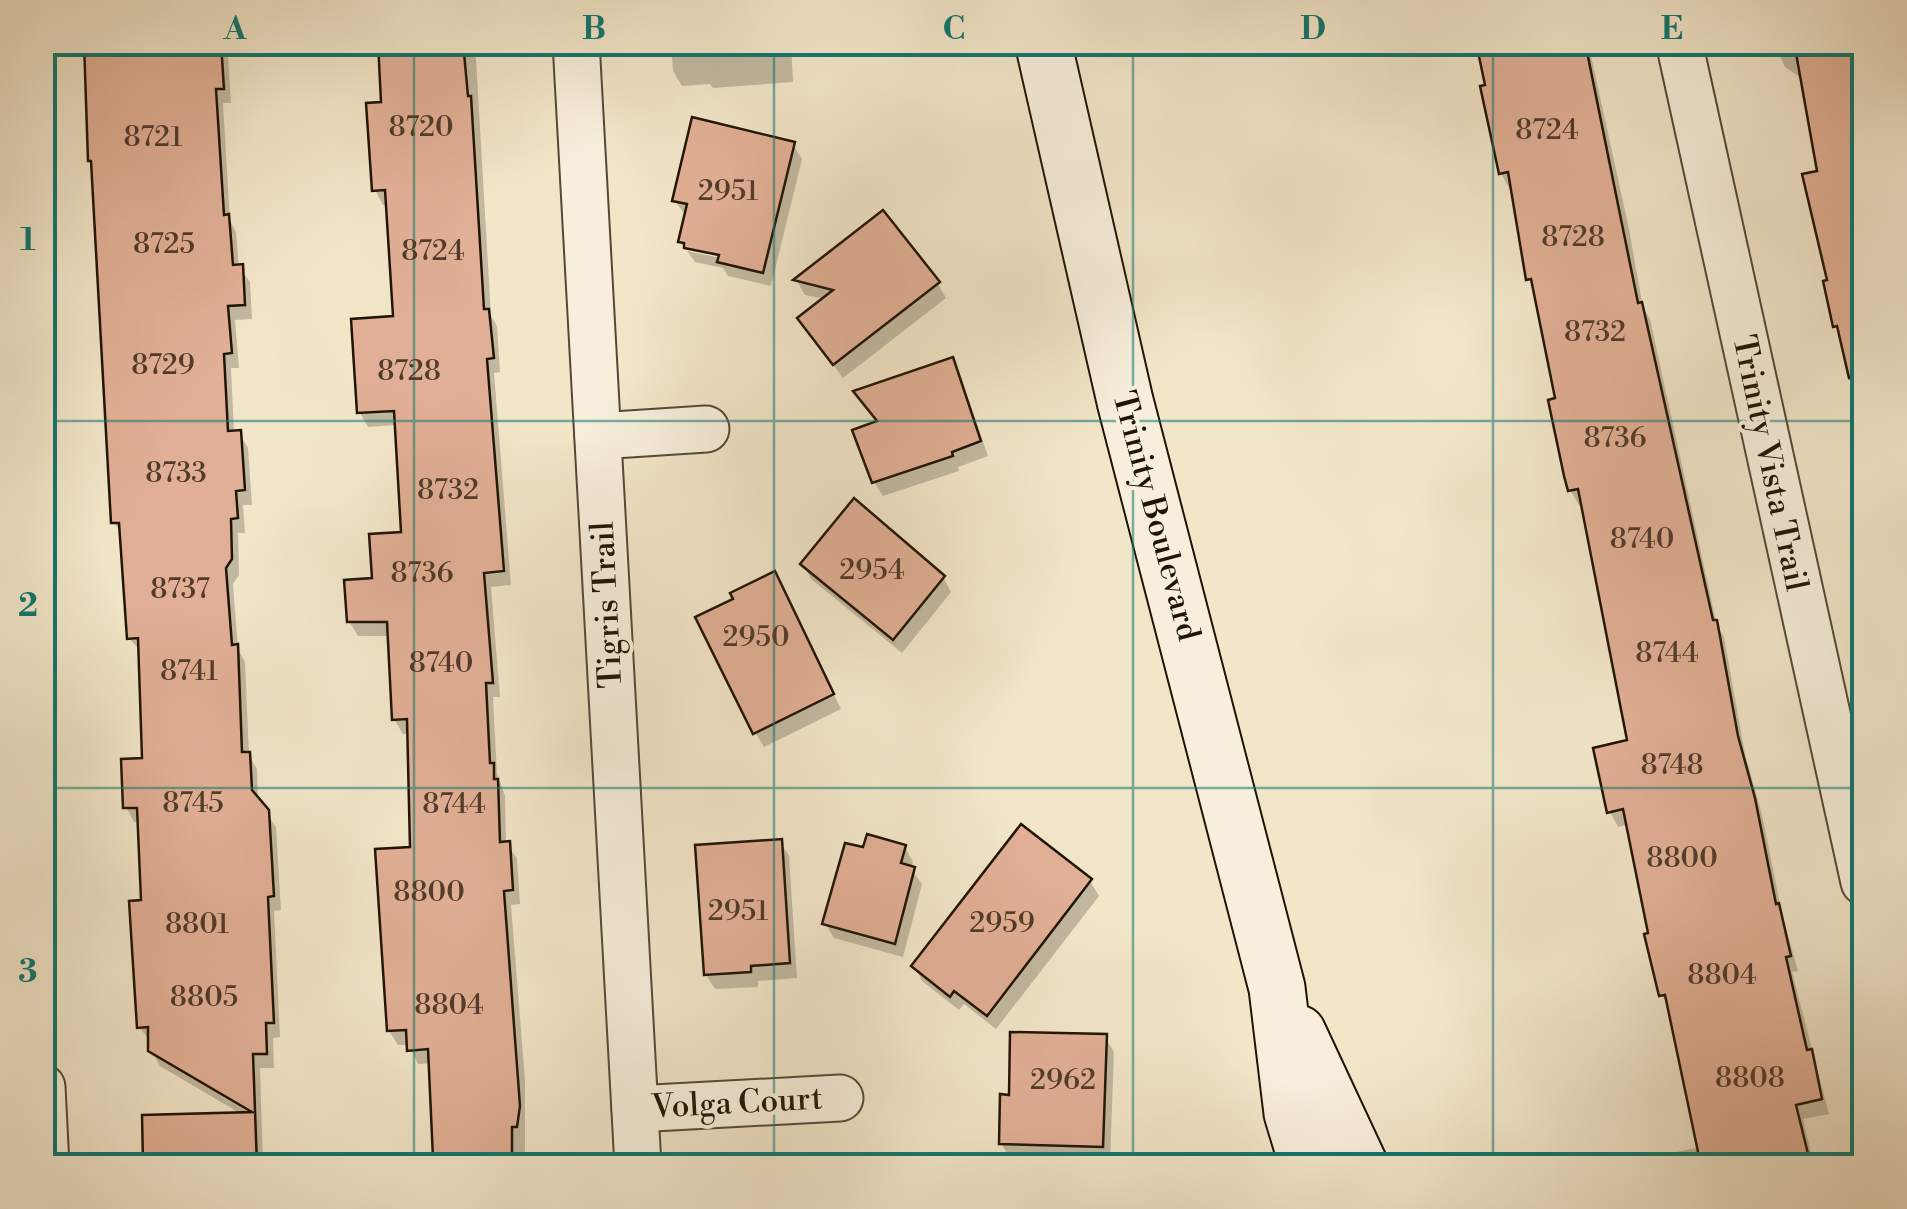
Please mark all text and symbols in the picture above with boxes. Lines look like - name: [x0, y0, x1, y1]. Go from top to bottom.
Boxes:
- text: A: [223, 9, 248, 49]
- text: B: [582, 9, 606, 49]
- text: C: [943, 9, 965, 49]
- text: D: [1300, 9, 1326, 49]
- text: E: [1661, 9, 1683, 49]
- house number: 8720: [388, 110, 454, 145]
- house number: 8724: [1515, 113, 1579, 148]
- house number: 8721: [124, 120, 182, 155]
- house number: 2951: [698, 174, 758, 209]
- text: 1: [20, 220, 36, 260]
- house number: 8728: [1541, 220, 1605, 255]
- house number: 8725: [133, 227, 195, 262]
- house number: 8724: [401, 234, 465, 269]
- house number: 8732: [1564, 315, 1626, 350]
- street label: Trinity Vista Trail: [1723, 331, 1817, 595]
- house number: 8729: [131, 348, 195, 383]
- house number: 8728: [377, 354, 441, 389]
- street label: Trinity Boulevard: [1103, 387, 1209, 645]
- house number: 8736: [1583, 421, 1647, 456]
- house number: 8733: [145, 456, 207, 491]
- house number: 8732: [417, 473, 479, 508]
- street label: Tigris Trail: [583, 520, 631, 689]
- house number: 8740: [1610, 522, 1674, 557]
- house number: 2954: [839, 553, 905, 588]
- house number: 8736: [390, 556, 454, 591]
- house number: 8737: [150, 572, 210, 607]
- text: 2: [18, 586, 38, 626]
- house number: 2950: [723, 620, 789, 655]
- house number: 8744: [1635, 636, 1699, 671]
- house number: 8740: [409, 646, 473, 681]
- house number: 8741: [160, 654, 218, 689]
- house number: 8748: [1640, 748, 1704, 783]
- house number: 8745: [162, 786, 224, 821]
- house number: 8744: [422, 787, 486, 822]
- house number: 8800: [1646, 841, 1718, 876]
- house number: 8800: [393, 875, 465, 910]
- house number: 2951: [708, 894, 768, 929]
- house number: 2959: [969, 906, 1035, 941]
- house number: 8801: [165, 907, 229, 942]
- text: 3: [18, 952, 38, 992]
- house number: 8804: [1687, 958, 1757, 993]
- house number: 8805: [170, 980, 238, 1015]
- house number: 8804: [414, 988, 484, 1023]
- house number: 8808: [1715, 1061, 1785, 1096]
- house number: 2962: [1030, 1063, 1096, 1098]
- street label: Volga Court: [650, 1079, 823, 1128]

